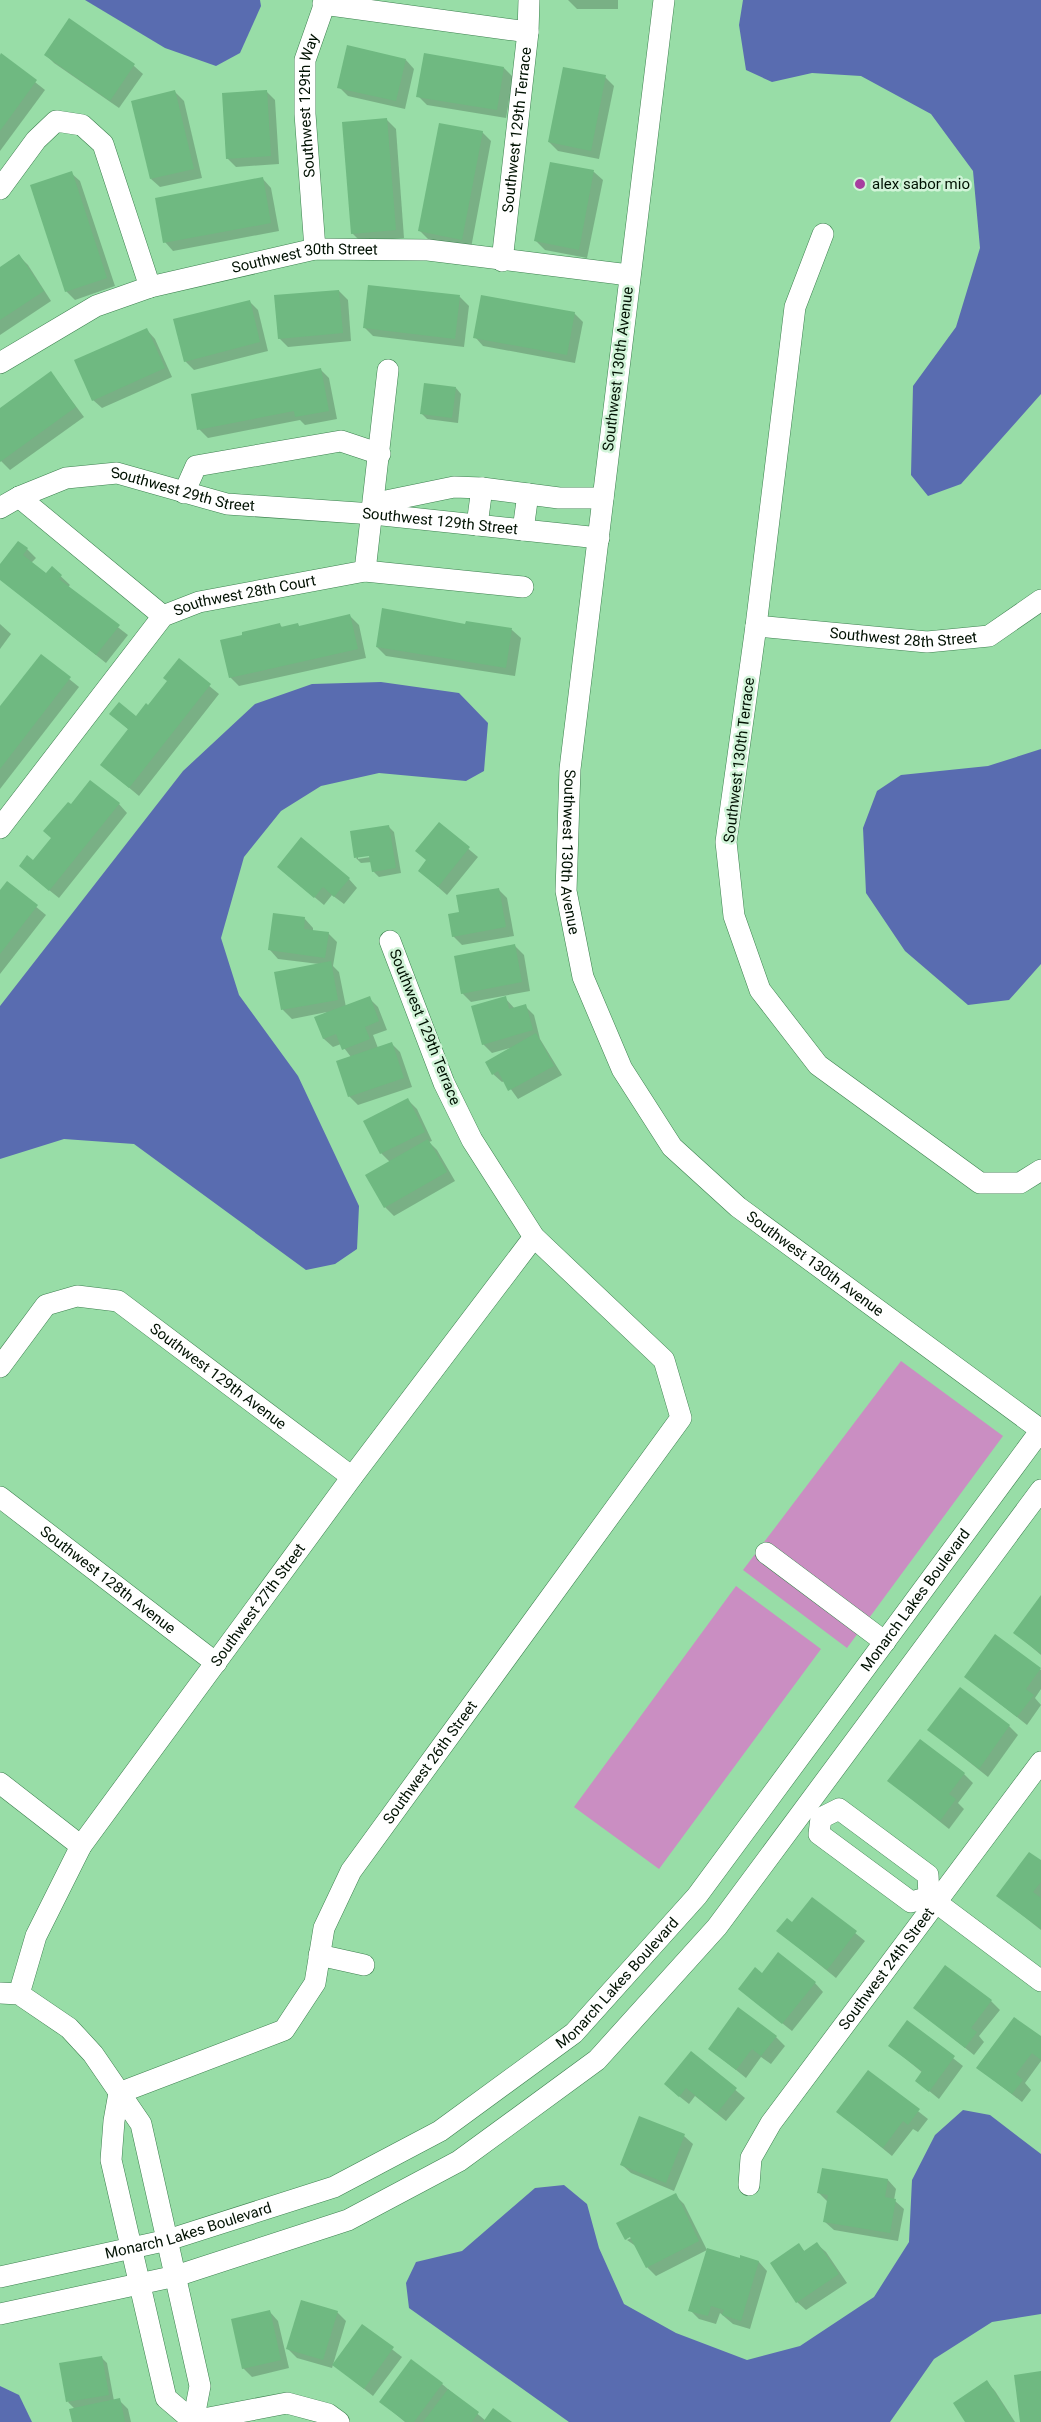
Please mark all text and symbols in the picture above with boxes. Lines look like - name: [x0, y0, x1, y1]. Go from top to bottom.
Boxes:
- street label: Southwest 129th Way: [296, 31, 322, 178]
- street label: Southwest 129th Terrace: [499, 46, 535, 214]
- place label: alex sabor mio: [872, 175, 970, 193]
- marker: alex sabor mio: [853, 177, 867, 191]
- street label: Southwest 30th Street: [230, 240, 378, 277]
- street label: Southwest 130th Avenue: [599, 286, 637, 452]
- street label: Southwest 29th Street: [110, 464, 255, 515]
- street label: Southwest 129th Street: [362, 504, 519, 538]
- street label: Southwest 28th Court: [171, 571, 317, 620]
- street label: Southwest 28th Street: [829, 624, 978, 651]
- street label: Southwest 130th Terrace: [720, 676, 758, 844]
- street label: Southwest 130th Avenue: [557, 769, 583, 936]
- street label: Southwest 129th Terrace: [385, 946, 465, 1108]
- street label: Southwest 130th Avenue: [743, 1207, 887, 1320]
- street label: Southwest 129th Avenue: [146, 1319, 290, 1433]
- street label: Southwest 128th Avenue: [37, 1522, 179, 1638]
- street label: Monarch Lakes Boulevard: [857, 1525, 974, 1675]
- street label: Southwest 27th Street: [207, 1540, 309, 1670]
- street label: Southwest 26th Street: [379, 1697, 481, 1828]
- street label: Southwest 24th Street: [835, 1904, 938, 2033]
- street label: Monarch Lakes Boulevard: [552, 1914, 682, 2052]
- street label: Monarch Lakes Boulevard: [103, 2198, 274, 2263]

